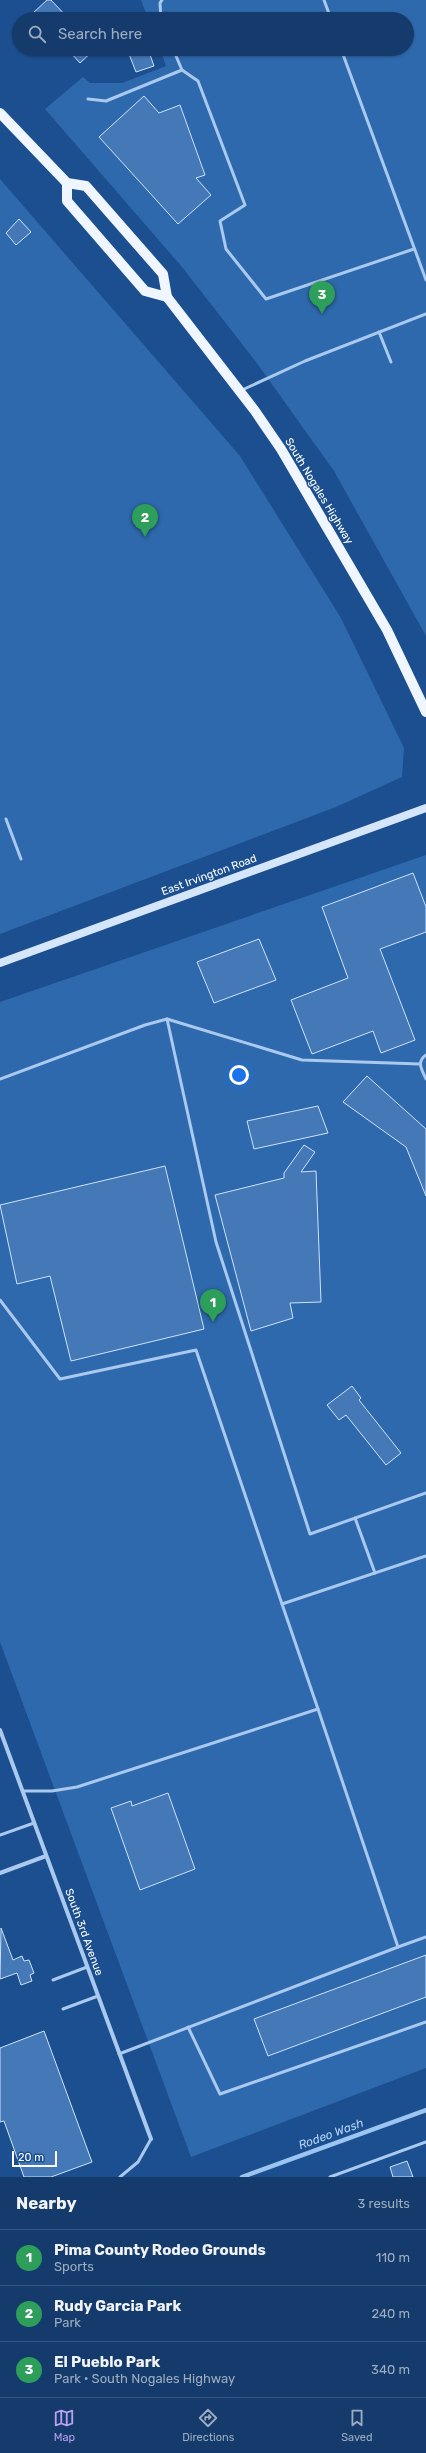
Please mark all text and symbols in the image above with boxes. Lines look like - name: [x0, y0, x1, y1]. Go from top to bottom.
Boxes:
- search box: [12, 12, 414, 56]
- icon: search: [26, 23, 48, 45]
- text: Search here: [58, 25, 142, 43]
- pin: 3: [309, 281, 335, 314]
- street label: South Nogales Highway: [282, 436, 356, 546]
- pin: 2: [132, 504, 158, 537]
- street label: East Irvington Road: [160, 852, 258, 898]
- your location: [229, 1065, 249, 1085]
- pin: 1: [200, 1289, 226, 1322]
- street label: South 3rd Avenue: [62, 1887, 106, 1977]
- water label: Rodeo Wash: [297, 2116, 365, 2152]
- scale bar: [12, 2149, 57, 2168]
- text: 20 m: [18, 2151, 44, 2164]
- text: Nearby: [16, 2193, 77, 2213]
- text: 3 results: [358, 2196, 410, 2211]
- text: Pima County Rodeo Grounds: [54, 2241, 266, 2259]
- text: 1: [26, 2250, 32, 2265]
- text: 110 m: [376, 2250, 410, 2265]
- text: Sports: [54, 2259, 94, 2274]
- text: Rudy Garcia Park: [54, 2297, 181, 2315]
- text: 2: [25, 2306, 33, 2321]
- text: 240 m: [371, 2306, 410, 2321]
- text: Park: [54, 2315, 81, 2330]
- text: El Pueblo Park: [54, 2353, 160, 2371]
- text: 3: [25, 2362, 33, 2377]
- text: 340 m: [371, 2362, 410, 2377]
- text: Park · South Nogales Highway: [54, 2371, 235, 2386]
- tab: Map: [53, 2407, 75, 2444]
- tab: Directions: [182, 2407, 234, 2444]
- tab: Saved: [341, 2407, 373, 2444]

